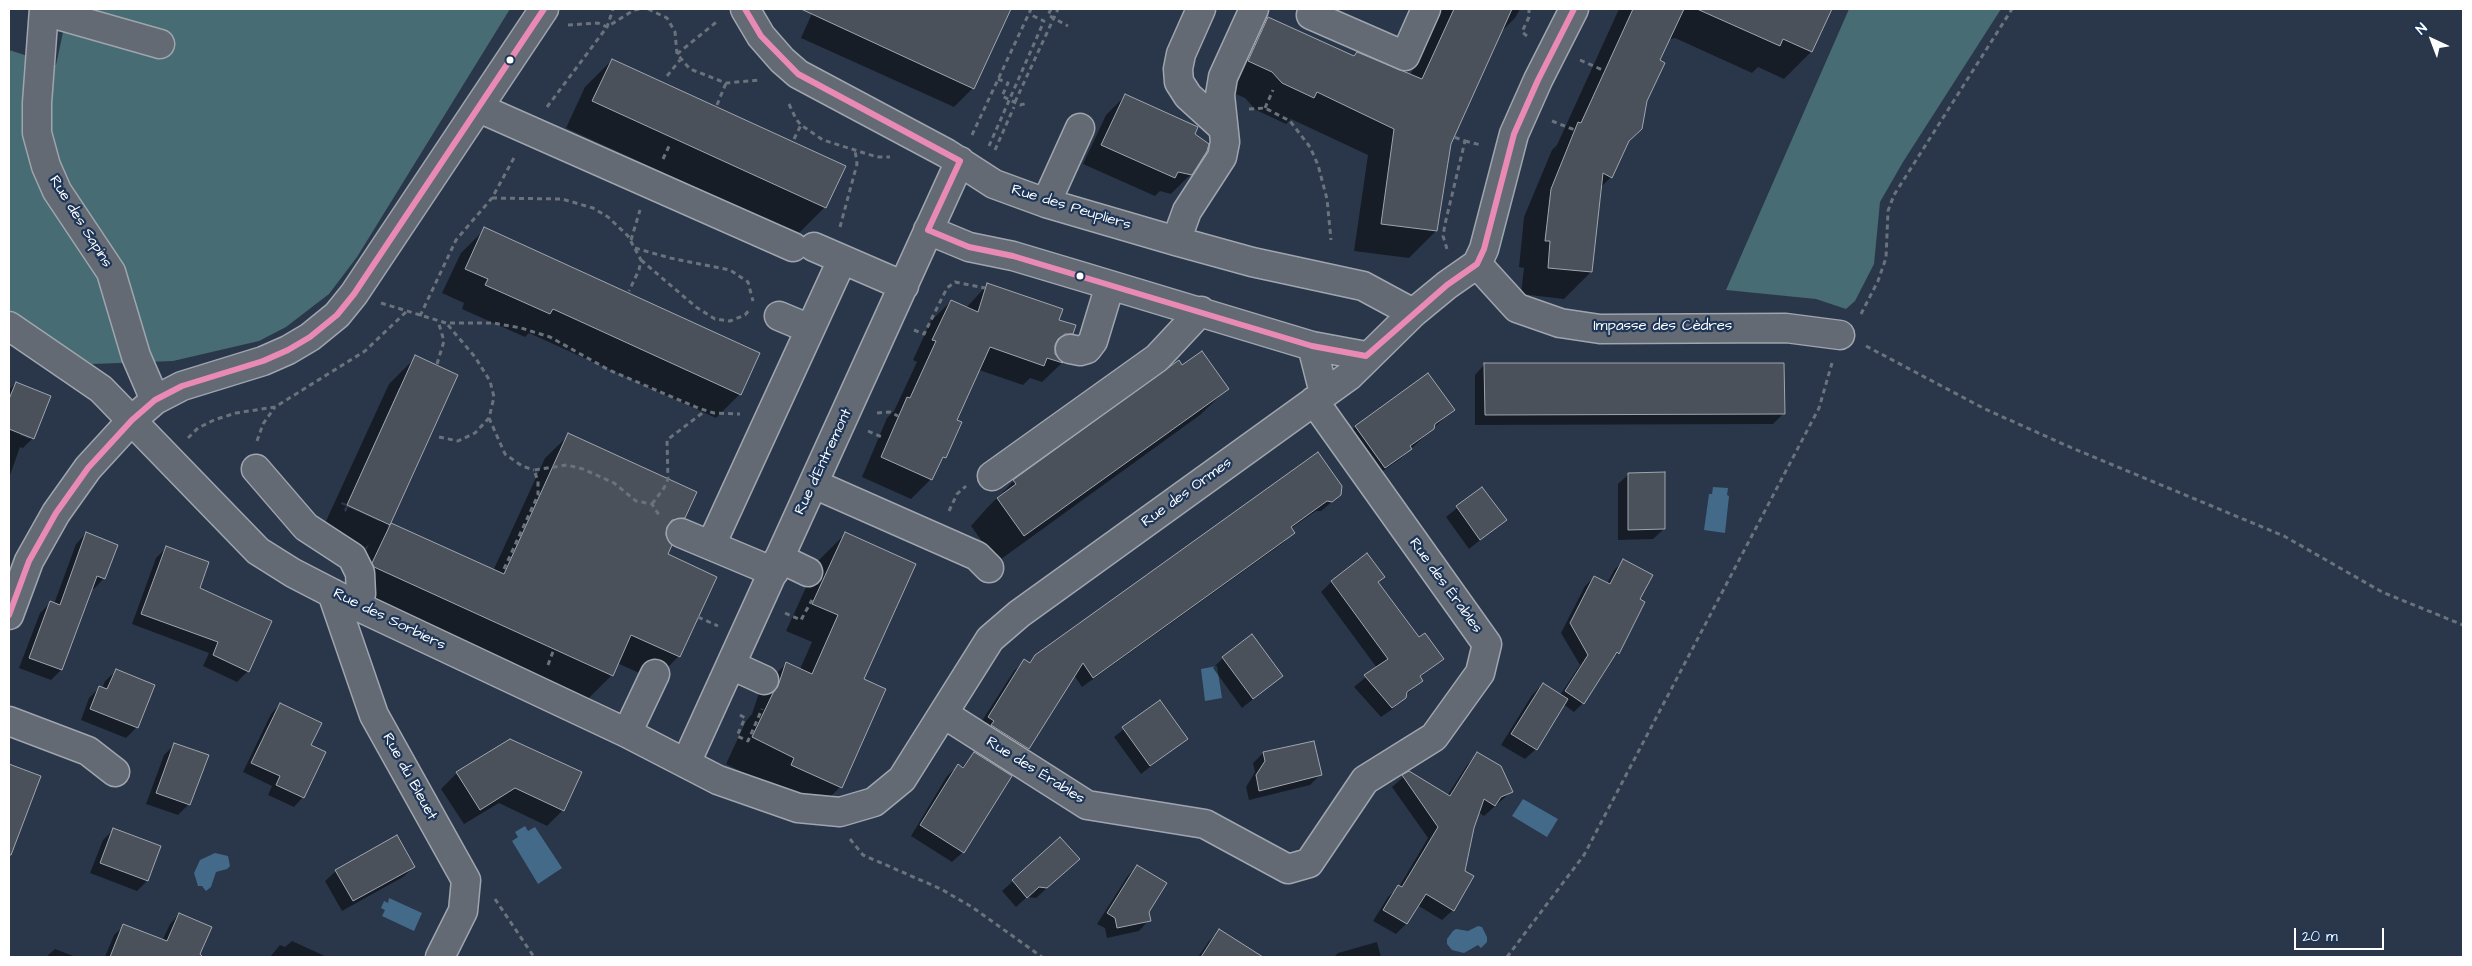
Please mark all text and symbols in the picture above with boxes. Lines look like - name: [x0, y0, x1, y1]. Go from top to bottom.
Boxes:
- north arrow: [2407, 15, 2457, 65]
- text: N: [2412, 19, 2432, 39]
- unlabelled marker: [505, 55, 515, 65]
- street label: Rue des Sapins: [45, 173, 115, 271]
- street label: Rue des Peupliers: [1009, 181, 1133, 235]
- unlabelled marker: [1075, 271, 1085, 281]
- street label: Impasse des Cèdres: [1594, 318, 1732, 336]
- street label: Rue d'Entremont: [792, 406, 856, 518]
- street label: Rue des Ormes: [1138, 454, 1236, 532]
- street label: Rue des Érables: [1405, 535, 1485, 637]
- street label: Rue des Sorbiers: [330, 585, 448, 655]
- street label: Rue du Bleuet: [378, 730, 440, 824]
- street label: Rue des Érables: [982, 733, 1088, 809]
- scale bar: [2297, 918, 2387, 950]
- text: 20 m: [2302, 926, 2338, 947]

